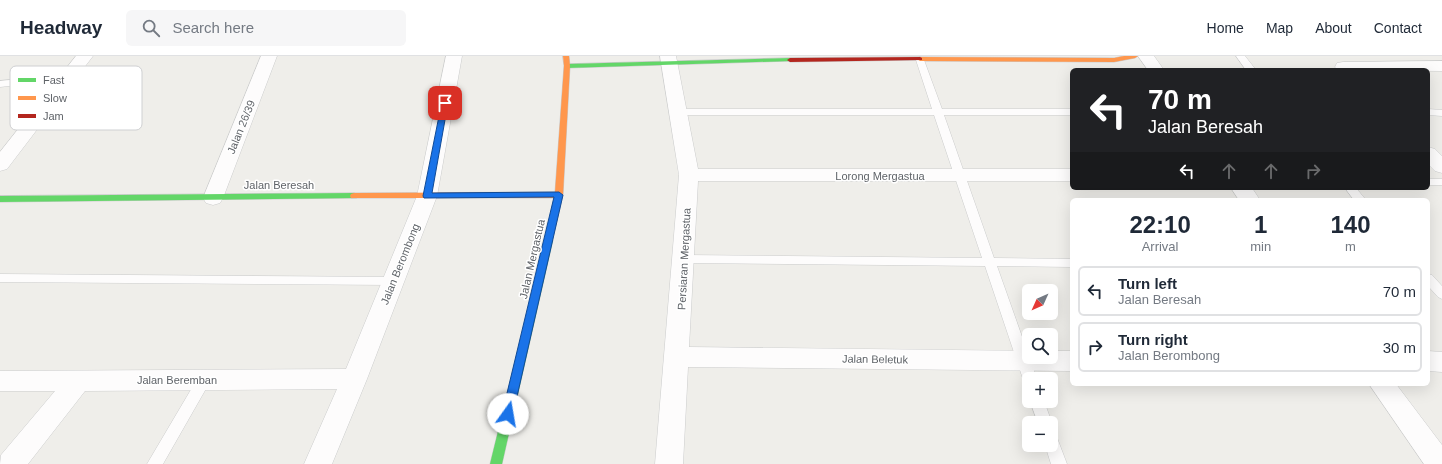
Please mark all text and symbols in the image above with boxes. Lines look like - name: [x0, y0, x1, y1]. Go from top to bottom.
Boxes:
- search box: [126, 10, 406, 46]
- text: Headway: [20, 17, 102, 38]
- icon: search: [140, 17, 162, 39]
- text: Search here: [172, 19, 254, 36]
- text: Home: [1207, 20, 1244, 36]
- text: Map: [1266, 20, 1293, 36]
- text: About: [1315, 20, 1352, 36]
- text: Contact: [1374, 20, 1422, 36]
- legend: [10, 66, 142, 130]
- text: Fast: [43, 74, 64, 86]
- icon: left: [1082, 84, 1134, 136]
- text: 70 m: [1148, 84, 1212, 115]
- pin: [428, 86, 462, 120]
- text: Slow: [43, 92, 67, 104]
- icon: arrive: [434, 92, 456, 114]
- street label: Jalan 26/39: [225, 98, 257, 156]
- text: Jam: [43, 110, 64, 122]
- text: Jalan Beresah: [1148, 117, 1263, 137]
- icon: left: [1176, 160, 1198, 182]
- icon: ahead: [1218, 160, 1240, 182]
- icon: ahead: [1260, 160, 1282, 182]
- icon: right: [1302, 160, 1324, 182]
- street label: Lorong Mergastua: [835, 170, 926, 182]
- street label: Jalan Beresah: [244, 179, 314, 191]
- street label: Persiaran Mergastua: [675, 207, 693, 310]
- text: 22:10: [1129, 211, 1191, 238]
- text: 1: [1254, 211, 1267, 238]
- text: 140: [1331, 211, 1371, 238]
- street label: Jalan Mergastua: [517, 217, 547, 300]
- street label: Jalan Berombong: [378, 222, 422, 306]
- text: Arrival: [1142, 239, 1179, 254]
- text: min: [1250, 239, 1271, 254]
- text: m: [1345, 239, 1356, 254]
- text: Turn left: [1118, 275, 1177, 292]
- icon: left: [1084, 280, 1106, 302]
- text: 70 m: [1383, 283, 1416, 300]
- north arrow: [1022, 284, 1058, 320]
- map controls: [1022, 284, 1058, 452]
- text: Jalan Beresah: [1118, 292, 1201, 307]
- button: search: [1022, 328, 1058, 364]
- text: Turn right: [1118, 331, 1188, 348]
- icon: right: [1084, 336, 1106, 358]
- text: 30 m: [1383, 339, 1416, 356]
- text: Jalan Berombong: [1118, 348, 1220, 363]
- street label: Jalan Beletuk: [842, 352, 909, 366]
- button: +: [1022, 372, 1058, 408]
- street label: Jalan Beremban: [137, 374, 217, 386]
- position arrow: [487, 393, 529, 435]
- button: −: [1022, 416, 1058, 452]

